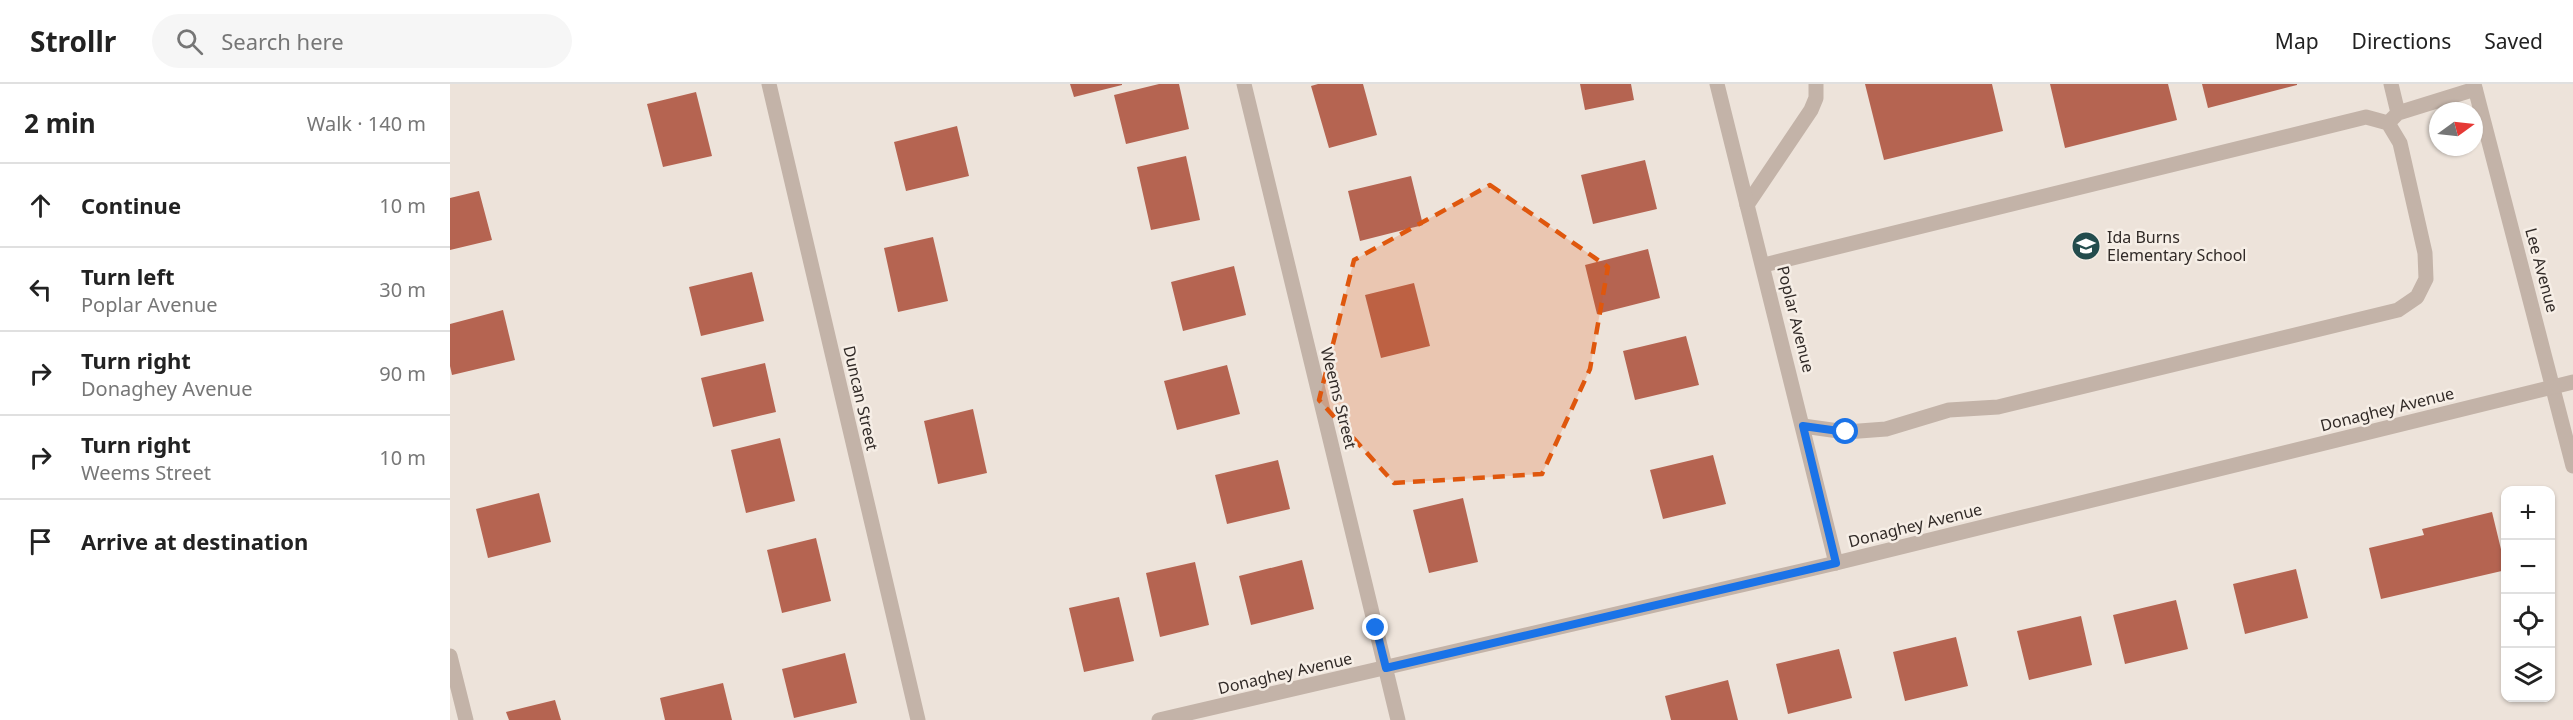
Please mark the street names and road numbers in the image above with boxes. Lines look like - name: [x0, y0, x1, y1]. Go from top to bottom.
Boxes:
- street label: Lee Avenue: [2520, 225, 2564, 315]
- street label: Poplar Avenue: [1772, 263, 1820, 375]
- street label: Duncan Street: [838, 343, 884, 453]
- street label: Weems Street: [1316, 345, 1362, 451]
- street label: Donaghey Avenue: [2318, 382, 2456, 436]
- street label: Donaghey Avenue: [1846, 498, 1984, 552]
- street label: Donaghey Avenue: [1216, 647, 1354, 699]

